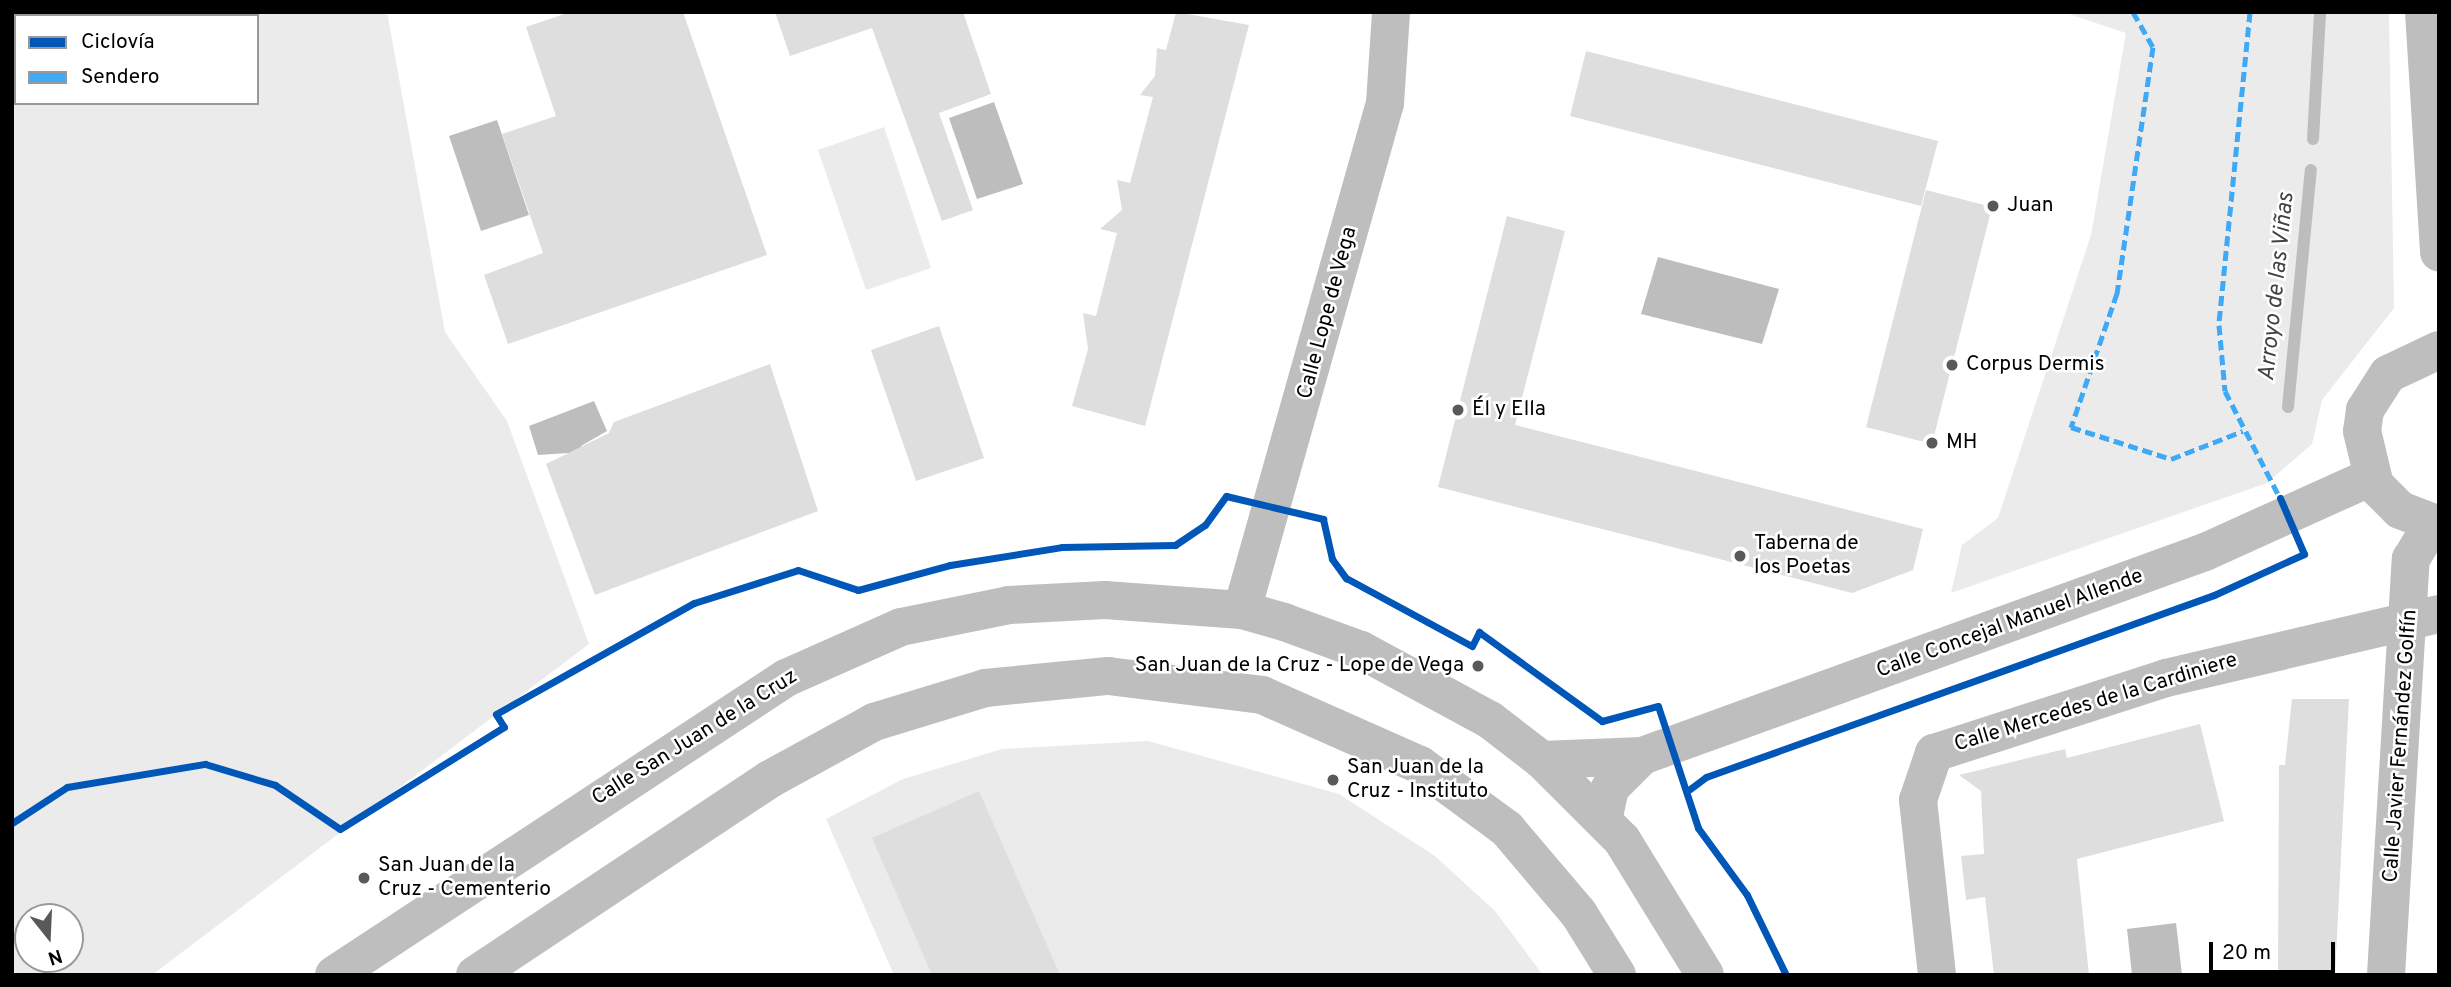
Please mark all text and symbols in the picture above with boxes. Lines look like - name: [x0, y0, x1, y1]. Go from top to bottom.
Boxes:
- legend: [14, 14, 259, 105]
- text: Ciclovía: [81, 29, 155, 56]
- text: Sendero: [81, 64, 160, 91]
- water label: Arroyo de las Viñas: [2254, 191, 2302, 383]
- place label: Juan: [2007, 193, 2054, 219]
- marker: Juan: [1985, 198, 2001, 214]
- street label: Calle Lope de Vega: [1293, 224, 1363, 402]
- place label: Corpus Dermis: [1966, 352, 2104, 378]
- marker: Corpus Dermis: [1944, 357, 1960, 373]
- place label: Él y Ella: [1472, 397, 1546, 423]
- marker: Él y Ella: [1450, 402, 1466, 418]
- place label: MH: [1946, 430, 1977, 456]
- marker: MH: [1924, 435, 1940, 451]
- place label: Taberna de los Poetas: [1754, 531, 1859, 581]
- marker: Taberna de los Poetas: [1732, 548, 1748, 564]
- street label: Calle Concejal Manuel Allende: [1873, 564, 2147, 684]
- street label: Calle Javier Fernández Golfín: [2379, 608, 2423, 884]
- street label: Calle Mercedes de la Cardiniere: [1951, 648, 2241, 758]
- place label: San Juan de la Cruz - Lope de Vega: [1134, 653, 1464, 679]
- marker: San Juan de la Cruz - Lope de Vega: [1470, 658, 1486, 674]
- street label: Calle San Juan de la Cruz: [588, 664, 802, 812]
- place label: San Juan de la Cruz - Instituto: [1347, 755, 1488, 805]
- marker: San Juan de la Cruz - Instituto: [1325, 772, 1341, 788]
- place label: San Juan de la Cruz - Cementerio: [378, 853, 551, 903]
- marker: San Juan de la Cruz - Cementerio: [356, 870, 372, 886]
- north arrow: [14, 903, 84, 973]
- scale bar: [2213, 928, 2339, 972]
- text: 20 m: [2222, 940, 2271, 967]
- text: N: [45, 943, 65, 970]

